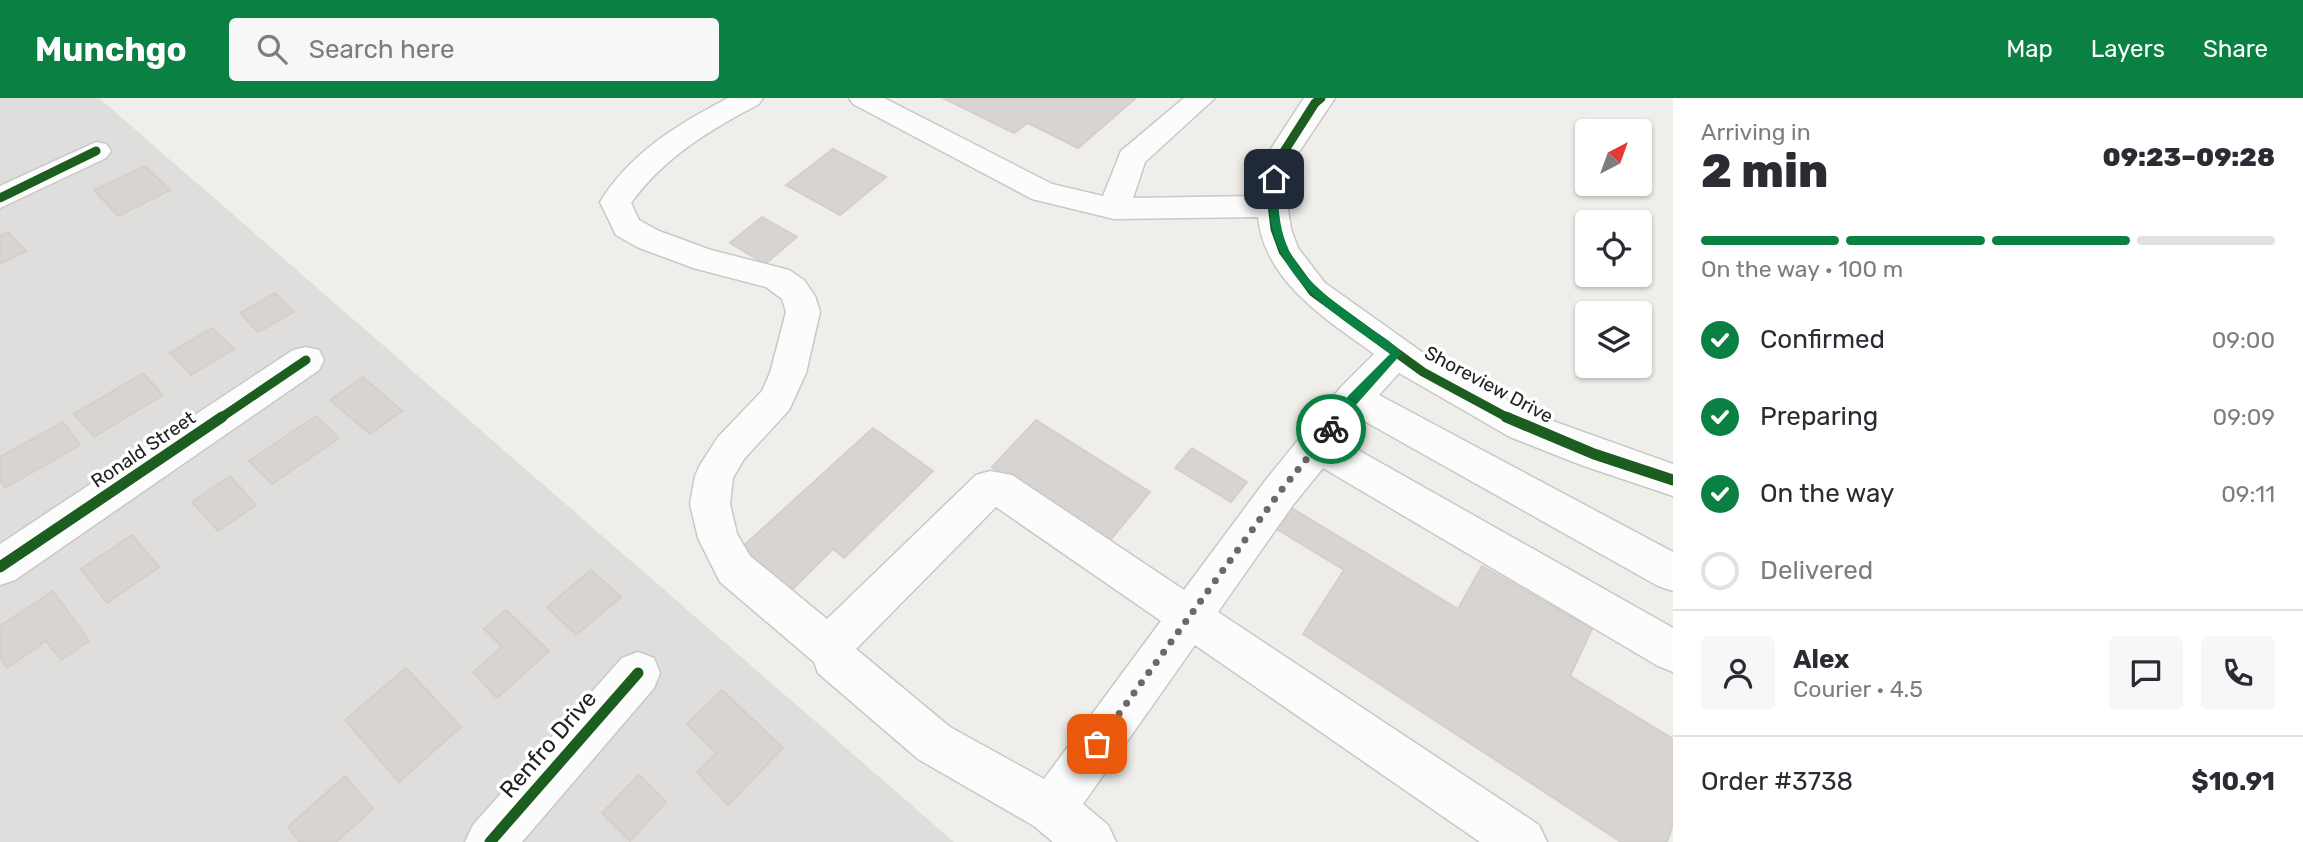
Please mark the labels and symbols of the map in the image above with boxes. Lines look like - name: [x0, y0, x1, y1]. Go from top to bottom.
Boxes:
- north arrow: [1575, 119, 1652, 196]
- pin: [1244, 149, 1304, 209]
- street label: Shoreview Drive: [1421, 341, 1557, 428]
- courier: [1296, 394, 1366, 464]
- street label: Ronald Street: [87, 406, 200, 493]
- street label: Renfro Drive: [494, 685, 602, 803]
- pin: [1067, 714, 1127, 774]

